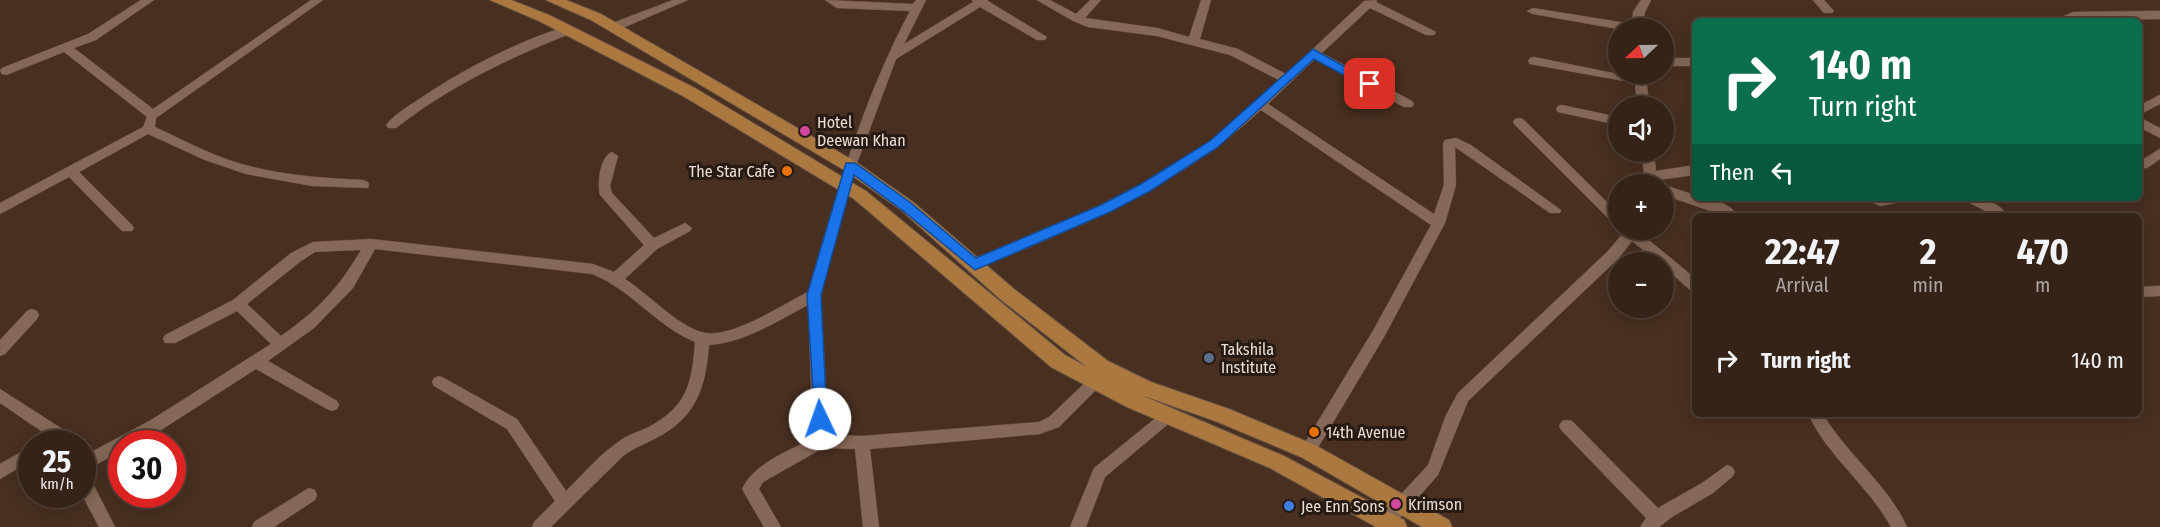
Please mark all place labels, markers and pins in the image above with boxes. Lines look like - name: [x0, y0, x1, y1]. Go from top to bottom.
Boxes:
- pin: [1344, 58, 1395, 109]
- place label: Hotel Deewan Khan: [817, 113, 906, 150]
- marker: Hotel Deewan Khan: [798, 124, 812, 138]
- place label: The Star Cafe: [689, 162, 775, 181]
- marker: The Star Cafe: [780, 164, 794, 178]
- place label: Takshila Institute: [1221, 340, 1276, 377]
- marker: Takshila Institute: [1202, 351, 1216, 365]
- place label: 14th Avenue: [1326, 423, 1406, 442]
- marker: 14th Avenue: [1307, 425, 1321, 439]
- place label: Krimson: [1408, 495, 1462, 514]
- place label: Jee Enn Sons: [1301, 497, 1385, 516]
- marker: Krimson: [1389, 497, 1403, 511]
- marker: Jee Enn Sons: [1282, 499, 1296, 513]

